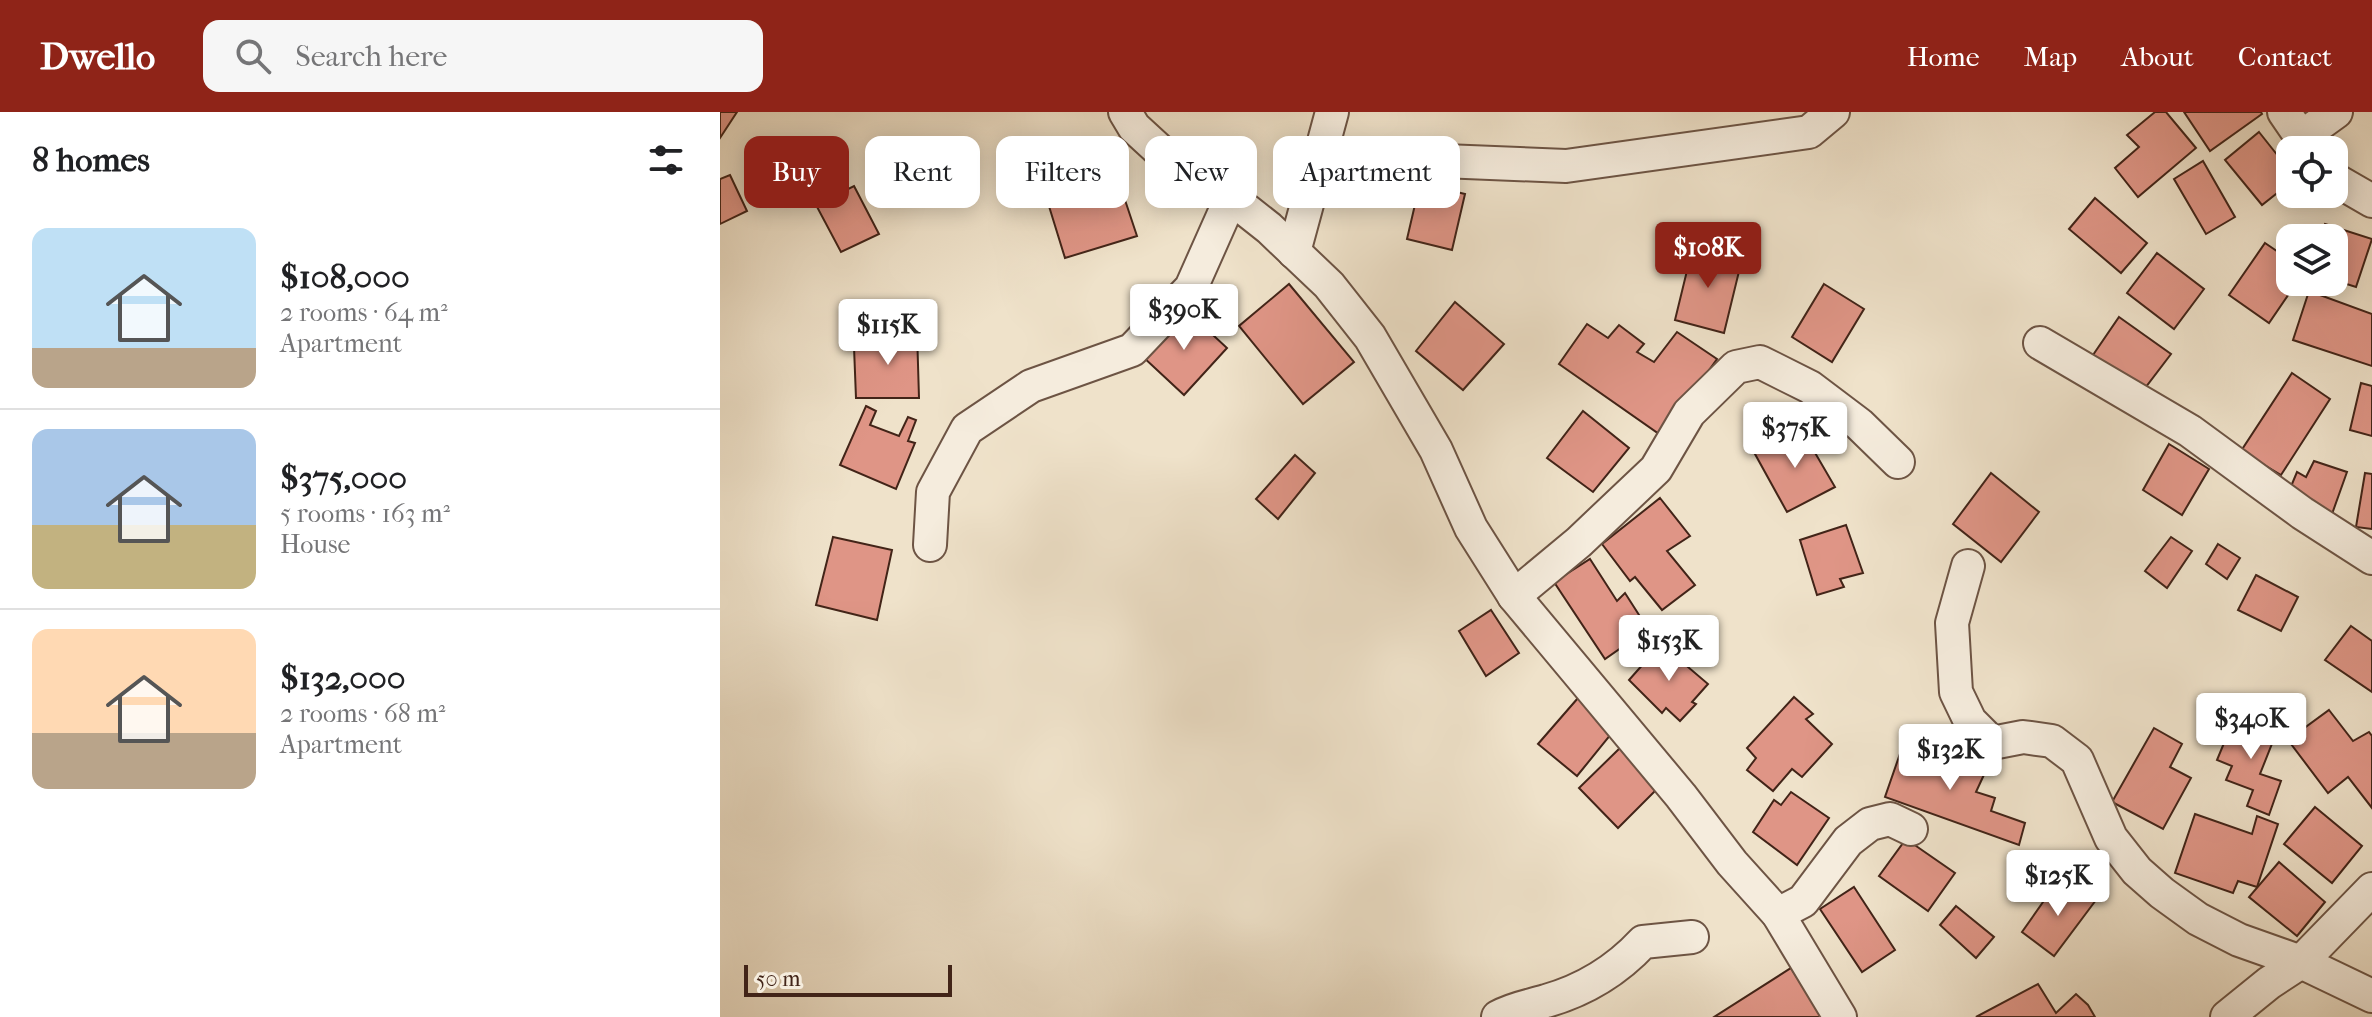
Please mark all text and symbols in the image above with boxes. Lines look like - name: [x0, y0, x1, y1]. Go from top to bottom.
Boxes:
- search box: [203, 20, 763, 92]
- text: Dwello: [40, 34, 155, 79]
- icon: search: [231, 34, 275, 78]
- text: Search here: [295, 39, 447, 74]
- text: Home: [1907, 40, 1980, 73]
- text: Map: [2024, 40, 2077, 73]
- text: About: [2121, 40, 2194, 73]
- text: Contact: [2238, 40, 2332, 73]
- chip: Buy: [744, 136, 849, 208]
- chip: Rent: [865, 136, 980, 208]
- chip: Filters: [996, 136, 1129, 208]
- chip: New: [1145, 136, 1257, 208]
- chip: Apartment: [1273, 136, 1460, 208]
- map controls: [2276, 136, 2348, 296]
- button: locate: [2276, 136, 2348, 208]
- icon: filters: [644, 138, 688, 182]
- text: 8 homes: [32, 140, 150, 180]
- pin: $108K: [1652, 222, 1764, 290]
- button: layers: [2276, 224, 2348, 296]
- text: $108K: [1673, 232, 1743, 263]
- text: $108,000: [280, 257, 410, 297]
- icon: home: [96, 260, 192, 356]
- pin: $390K: [1128, 284, 1240, 352]
- text: $390K: [1148, 294, 1220, 325]
- text: 2 rooms · 64 m²: [280, 297, 448, 328]
- pin: $115K: [832, 299, 944, 367]
- text: $115K: [857, 309, 919, 340]
- text: Apartment: [280, 328, 402, 359]
- pin: $375K: [1739, 402, 1851, 470]
- text: $375K: [1761, 412, 1829, 443]
- text: $375,000: [280, 458, 407, 498]
- icon: home: [96, 461, 192, 557]
- text: 5 rooms · 163 m²: [280, 498, 450, 529]
- text: House: [280, 529, 350, 560]
- pin: $153K: [1613, 615, 1725, 683]
- text: $153K: [1637, 625, 1701, 656]
- text: $132,000: [280, 658, 406, 698]
- icon: home: [96, 661, 192, 757]
- pin: $340K: [2195, 693, 2307, 761]
- text: 2 rooms · 68 m²: [280, 698, 445, 729]
- text: $340K: [2214, 703, 2288, 734]
- pin: $132K: [1894, 724, 2006, 792]
- text: Apartment: [280, 729, 402, 760]
- text: $132K: [1917, 734, 1983, 765]
- pin: $125K: [2002, 850, 2114, 918]
- text: $125K: [2024, 860, 2092, 891]
- scale bar: [744, 961, 952, 997]
- text: 50 m: [756, 966, 801, 992]

